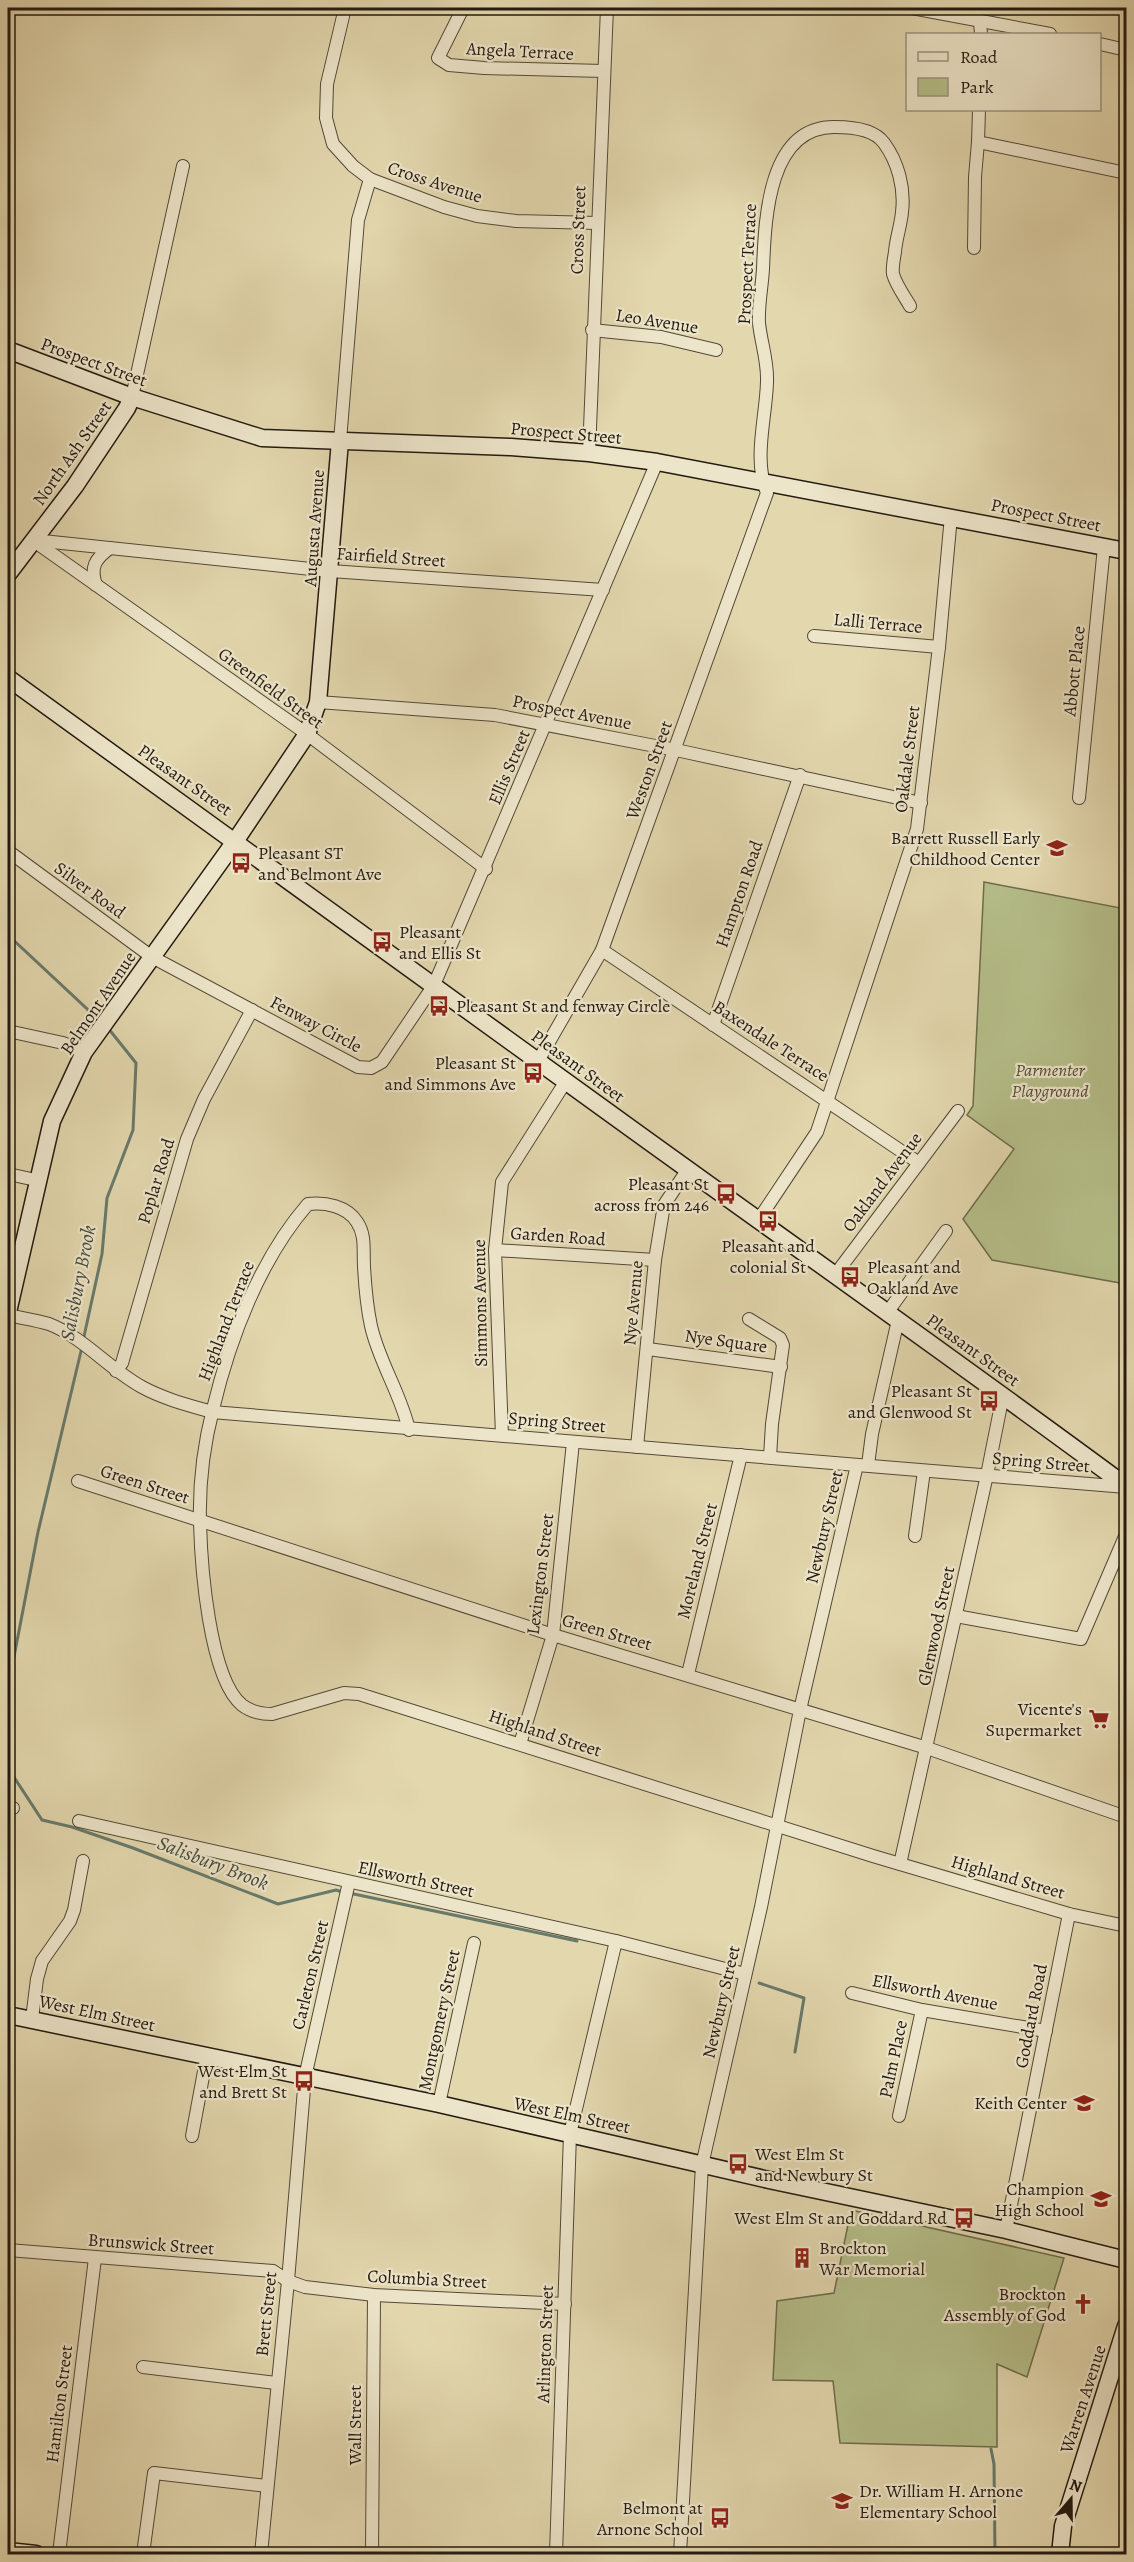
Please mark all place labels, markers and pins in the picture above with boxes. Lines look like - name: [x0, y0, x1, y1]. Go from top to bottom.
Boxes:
- place label: Barrett Russell Early Childhood Center: [891, 826, 1041, 871]
- school or university icon: Barrett Russell Early Childhood Center: [1045, 836, 1069, 860]
- place label: Pleasant ST and Belmont Ave: [258, 841, 382, 886]
- bus stop icon: Pleasant ST and Belmont Ave: [229, 851, 253, 875]
- place label: Pleasant and Ellis St: [399, 920, 481, 965]
- bus stop icon: Pleasant and Ellis St: [370, 930, 394, 954]
- bus stop icon: Pleasant St and fenway Circle: [427, 994, 451, 1018]
- place label: Pleasant St and fenway Circle: [456, 994, 670, 1018]
- place label: Pleasant St and Simmons Ave: [385, 1051, 516, 1096]
- bus stop icon: Pleasant St and Simmons Ave: [521, 1061, 545, 1085]
- place label: Pleasant St across from 246: [594, 1172, 709, 1217]
- bus stop icon: Pleasant St across from 246: [714, 1182, 738, 1206]
- bus stop icon: Pleasant and colonial St: [756, 1209, 780, 1233]
- place label: Pleasant and colonial St: [721, 1234, 815, 1279]
- place label: Pleasant and Oakland Ave: [867, 1255, 961, 1300]
- bus stop icon: Pleasant and Oakland Ave: [838, 1265, 862, 1289]
- place label: Pleasant St and Glenwood St: [848, 1379, 972, 1424]
- bus stop icon: Pleasant St and Glenwood St: [977, 1389, 1001, 1413]
- place label: Vicente's Supermarket: [985, 1697, 1082, 1742]
- supermarket icon: Vicente's Supermarket: [1087, 1707, 1111, 1731]
- place label: West Elm St and Brett St: [197, 2059, 287, 2104]
- bus stop icon: West Elm St and Brett St: [292, 2069, 316, 2093]
- place label: Keith Center: [974, 2091, 1067, 2115]
- school or university icon: Keith Center: [1072, 2091, 1096, 2115]
- place label: West Elm St and Newbury St: [754, 2142, 873, 2187]
- bus stop icon: West Elm St and Newbury St: [726, 2152, 750, 2176]
- place label: Champion High School: [995, 2177, 1085, 2222]
- school or university icon: Champion High School: [1089, 2187, 1113, 2211]
- place label: West Elm St and Goddard Rd: [733, 2206, 947, 2230]
- bus stop icon: West Elm St and Goddard Rd: [952, 2206, 976, 2230]
- place label: Brockton War Memorial: [818, 2236, 925, 2281]
- building icon: Brockton War Memorial: [790, 2246, 814, 2270]
- place label: Brockton Assembly of God: [943, 2282, 1066, 2327]
- church icon: Brockton Assembly of God: [1071, 2292, 1095, 2316]
- place label: Dr. William H. Arnone Elementary School: [859, 2479, 1023, 2524]
- school or university icon: Dr. William H. Arnone Elementary School: [830, 2489, 854, 2513]
- place label: Belmont at Arnone School: [596, 2496, 704, 2541]
- bus stop icon: Belmont at Arnone School: [708, 2506, 732, 2530]

